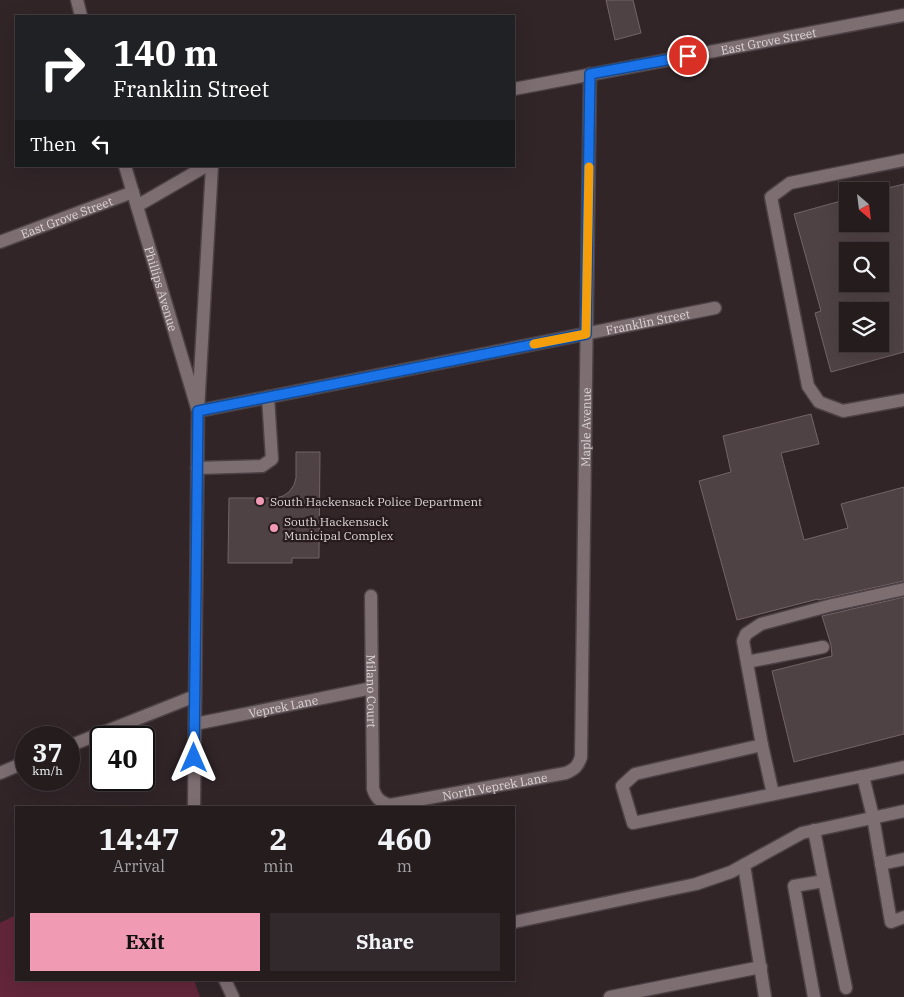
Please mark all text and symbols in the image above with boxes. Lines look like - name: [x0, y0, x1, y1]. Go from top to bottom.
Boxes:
- street label: East Grove Street: [719, 24, 818, 57]
- text: 140 m: [113, 30, 218, 76]
- icon: right: [30, 35, 95, 100]
- pin: [667, 35, 709, 77]
- icon: arrive: [674, 42, 702, 70]
- text: Franklin Street: [113, 74, 269, 103]
- icon: left: [87, 130, 115, 158]
- text: Then: [30, 132, 77, 156]
- north arrow: [839, 182, 889, 232]
- map controls: [839, 182, 889, 352]
- street label: East Grove Street: [18, 193, 115, 241]
- button: search: [839, 242, 889, 292]
- street label: Phillips Avenue: [142, 244, 181, 333]
- button: layers: [839, 302, 889, 352]
- street label: Franklin Street: [604, 306, 691, 337]
- street label: Maple Avenue: [577, 387, 593, 467]
- place label: South Hackensack Police Department: [270, 494, 482, 509]
- marker: South Hackensack Police Department: [254, 495, 266, 507]
- place label: South Hackensack Municipal Complex: [284, 514, 394, 543]
- marker: South Hackensack Municipal Complex: [268, 522, 280, 534]
- street label: Milano Court: [364, 654, 380, 728]
- street label: Veprek Lane: [247, 692, 319, 720]
- speed limit sign: 40: [90, 726, 155, 791]
- position arrow: [167, 731, 219, 783]
- text: 37: [32, 736, 63, 769]
- text: km/h: [32, 763, 63, 778]
- street label: North Veprek Lane: [441, 769, 549, 803]
- text: 14:47: [99, 819, 180, 858]
- text: 2: [270, 819, 288, 858]
- text: 460: [377, 819, 431, 858]
- text: Arrival: [113, 856, 165, 876]
- text: min: [263, 856, 294, 876]
- text: m: [397, 856, 412, 876]
- button: Exit: [30, 913, 260, 971]
- button: Share: [270, 913, 500, 971]

